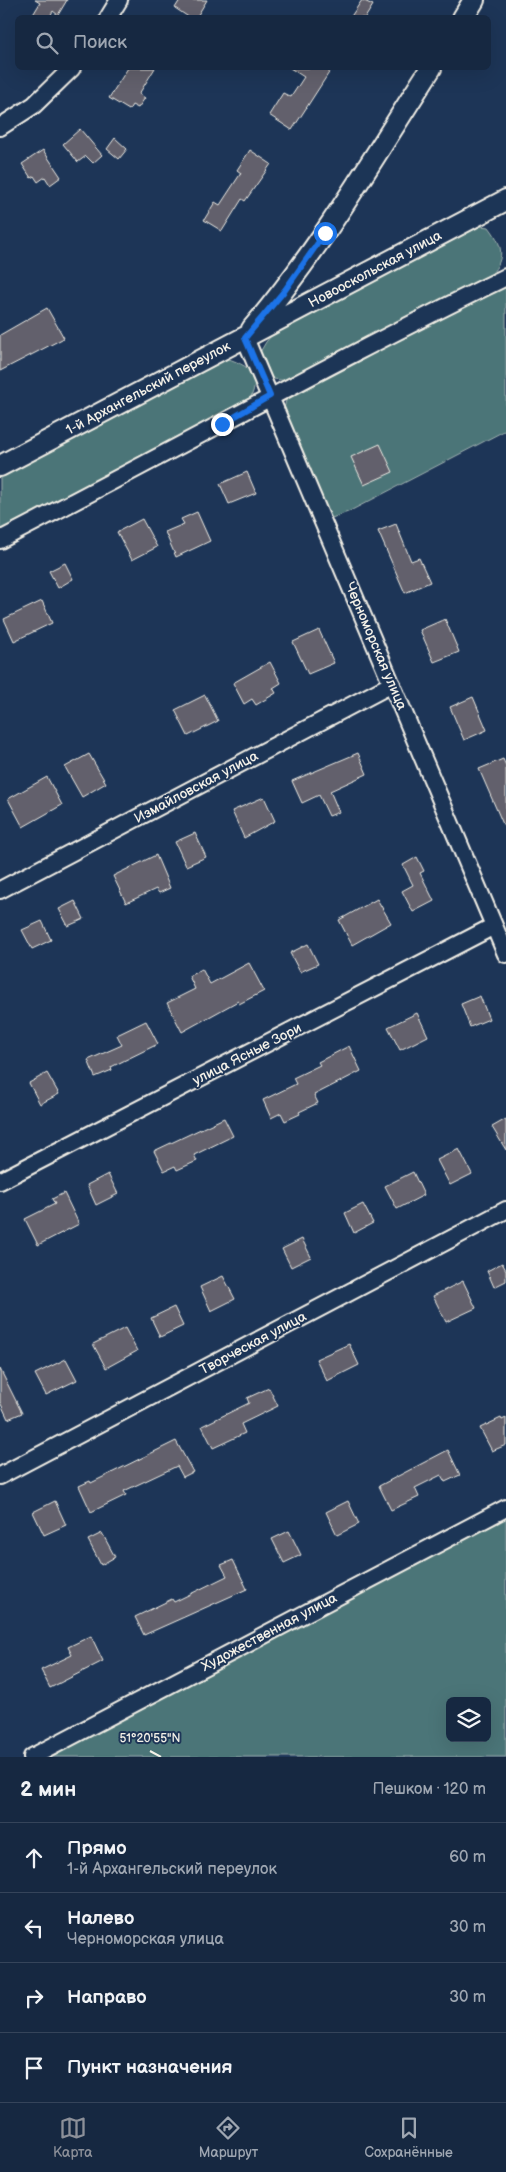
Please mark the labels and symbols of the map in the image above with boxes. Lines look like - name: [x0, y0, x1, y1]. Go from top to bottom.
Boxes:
- route start: [314, 222, 337, 245]
- street label: Новооскольская улица: [305, 226, 445, 311]
- street label: 1-й Архангельский переулок: [63, 337, 234, 439]
- route end: [211, 413, 234, 436]
- street label: Черноморская улица: [341, 579, 411, 713]
- street label: Измайловская улица: [131, 747, 261, 827]
- street label: улица Ясные Зори: [190, 1019, 304, 1089]
- street label: Творческая улица: [197, 1307, 310, 1378]
- street label: Художественная улица: [198, 1589, 340, 1675]
- text: 51°20'55"N: [119, 1731, 181, 1746]

